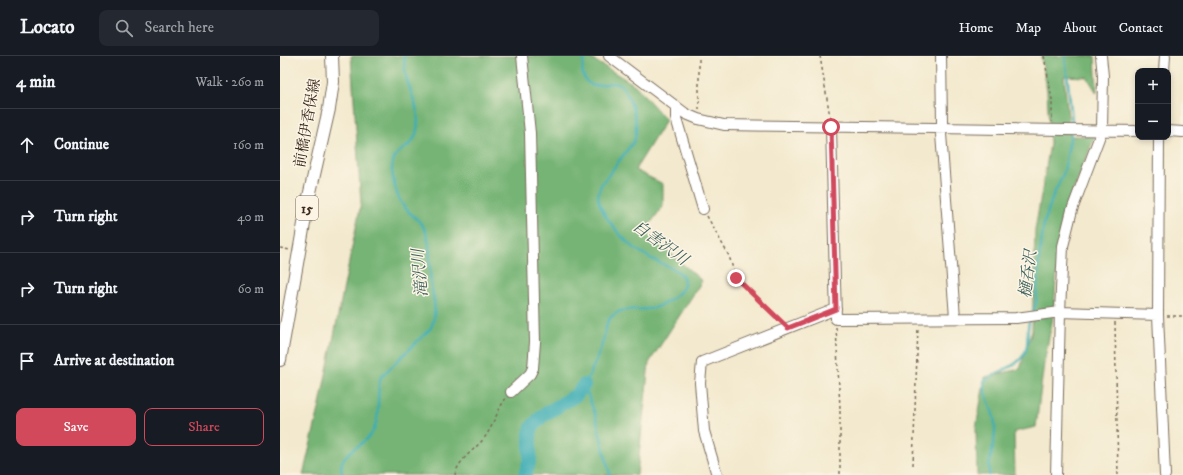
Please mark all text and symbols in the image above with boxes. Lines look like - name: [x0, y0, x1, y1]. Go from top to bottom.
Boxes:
- search box: [99, 10, 379, 46]
- text: Locato: [20, 16, 75, 39]
- icon: search: [113, 17, 135, 39]
- text: Search here: [145, 18, 214, 37]
- text: Home: [959, 19, 993, 37]
- text: Map: [1015, 19, 1041, 37]
- text: About: [1063, 19, 1097, 37]
- text: Contact: [1119, 19, 1163, 37]
- map controls: [1135, 68, 1171, 140]
- button: +: [1135, 68, 1171, 104]
- text: 4 min: [16, 71, 55, 93]
- text: Walk · 260 m: [196, 74, 264, 90]
- street label: 前橋伊香保線: [290, 77, 325, 169]
- button: −: [1135, 104, 1171, 140]
- route start: [822, 118, 840, 136]
- icon: ahead: [16, 134, 38, 156]
- text: Continue: [54, 135, 109, 154]
- text: 160 m: [233, 137, 264, 153]
- road number: 15: [296, 196, 318, 220]
- icon: right: [16, 206, 38, 228]
- text: Turn right: [54, 207, 117, 226]
- text: 40 m: [237, 209, 264, 225]
- water label: 自害沢川: [629, 216, 694, 271]
- water label: 滝沢川: [408, 246, 432, 298]
- water label: 樋呑沢: [1015, 247, 1041, 299]
- route end: [727, 269, 745, 287]
- icon: right: [16, 278, 38, 300]
- text: Turn right: [54, 279, 117, 298]
- text: 60 m: [238, 281, 264, 297]
- icon: arrive: [16, 350, 38, 372]
- text: Arrive at destination: [54, 351, 174, 370]
- button: Save: [16, 408, 136, 446]
- button: Share: [144, 408, 264, 446]

